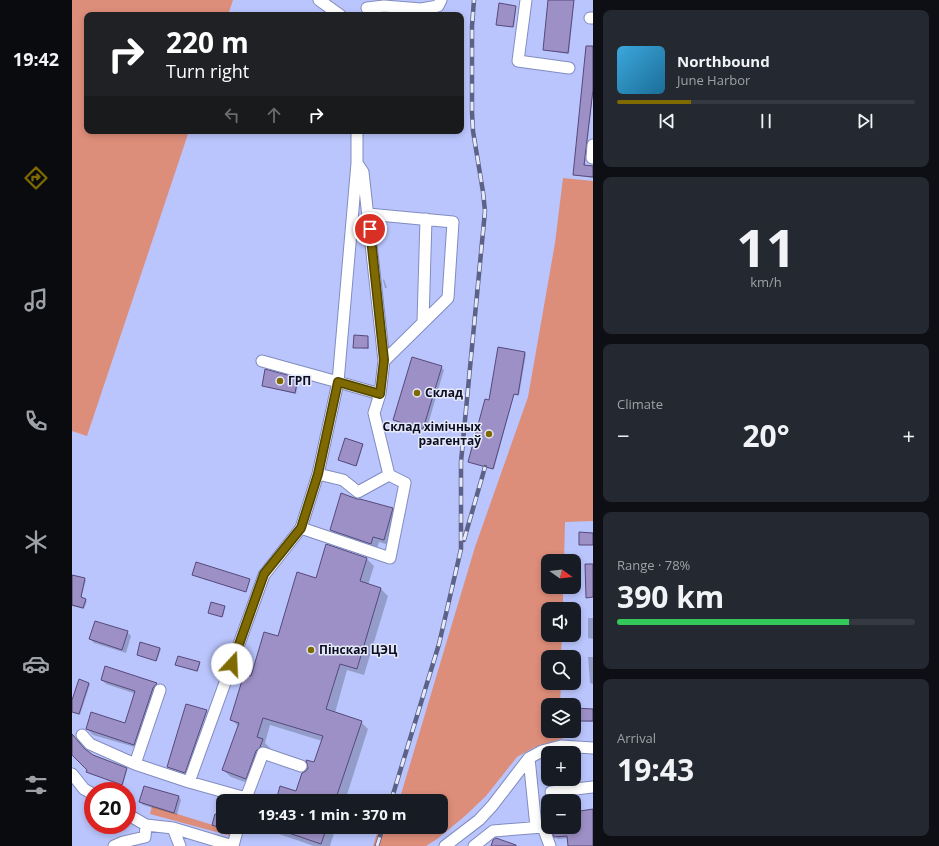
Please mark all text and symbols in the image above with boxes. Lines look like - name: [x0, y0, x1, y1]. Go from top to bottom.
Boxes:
- text: 220 m: [166, 23, 249, 61]
- icon: right: [100, 28, 152, 80]
- text: 19:42: [13, 47, 59, 71]
- text: Northbound: [677, 51, 770, 71]
- text: Turn right: [166, 59, 249, 83]
- text: June Harbor: [677, 71, 750, 89]
- icon: left: [221, 104, 243, 126]
- icon: ahead: [263, 104, 285, 126]
- icon: right: [305, 104, 327, 126]
- icon: previous: [656, 110, 678, 132]
- icon: pause: [755, 110, 777, 132]
- icon: next: [854, 110, 876, 132]
- icon: directions: [22, 164, 50, 192]
- text: 11: [736, 211, 796, 282]
- pin: [353, 212, 387, 246]
- icon: arrive: [359, 218, 381, 240]
- text: km/h: [750, 273, 782, 291]
- icon: music: [22, 286, 50, 314]
- place label: ГРП: [288, 372, 311, 389]
- marker: ГРП: [275, 376, 285, 386]
- place label: Склад: [425, 384, 463, 401]
- marker: Склад: [412, 388, 422, 398]
- text: Climate: [617, 395, 663, 413]
- icon: phone: [22, 407, 50, 435]
- text: 20°: [742, 415, 790, 456]
- place label: Склад хімічных рэагентаў: [383, 418, 481, 449]
- text: −: [617, 420, 630, 450]
- text: +: [902, 420, 915, 450]
- marker: Склад хімічных рэагентаў: [484, 429, 494, 439]
- icon: climate: [22, 528, 50, 556]
- north arrow: [541, 554, 581, 594]
- map controls: [541, 554, 581, 834]
- text: Range · 78%: [617, 556, 690, 574]
- text: 390 km: [617, 576, 724, 617]
- button: sound: [541, 602, 581, 642]
- place label: Пінская ЦЭЦ: [319, 641, 398, 658]
- position arrow: [211, 643, 253, 685]
- marker: Пінская ЦЭЦ: [306, 645, 316, 655]
- icon: car: [22, 650, 50, 678]
- button: search: [541, 650, 581, 690]
- button: layers: [541, 698, 581, 738]
- text: Arrival: [617, 729, 656, 747]
- button: +: [541, 746, 581, 786]
- text: 19:43: [617, 749, 694, 790]
- icon: filters: [22, 771, 50, 799]
- speed limit sign: 20: [84, 782, 136, 834]
- button: −: [541, 794, 581, 834]
- text: 19:43 · 1 min · 370 m: [258, 804, 406, 824]

